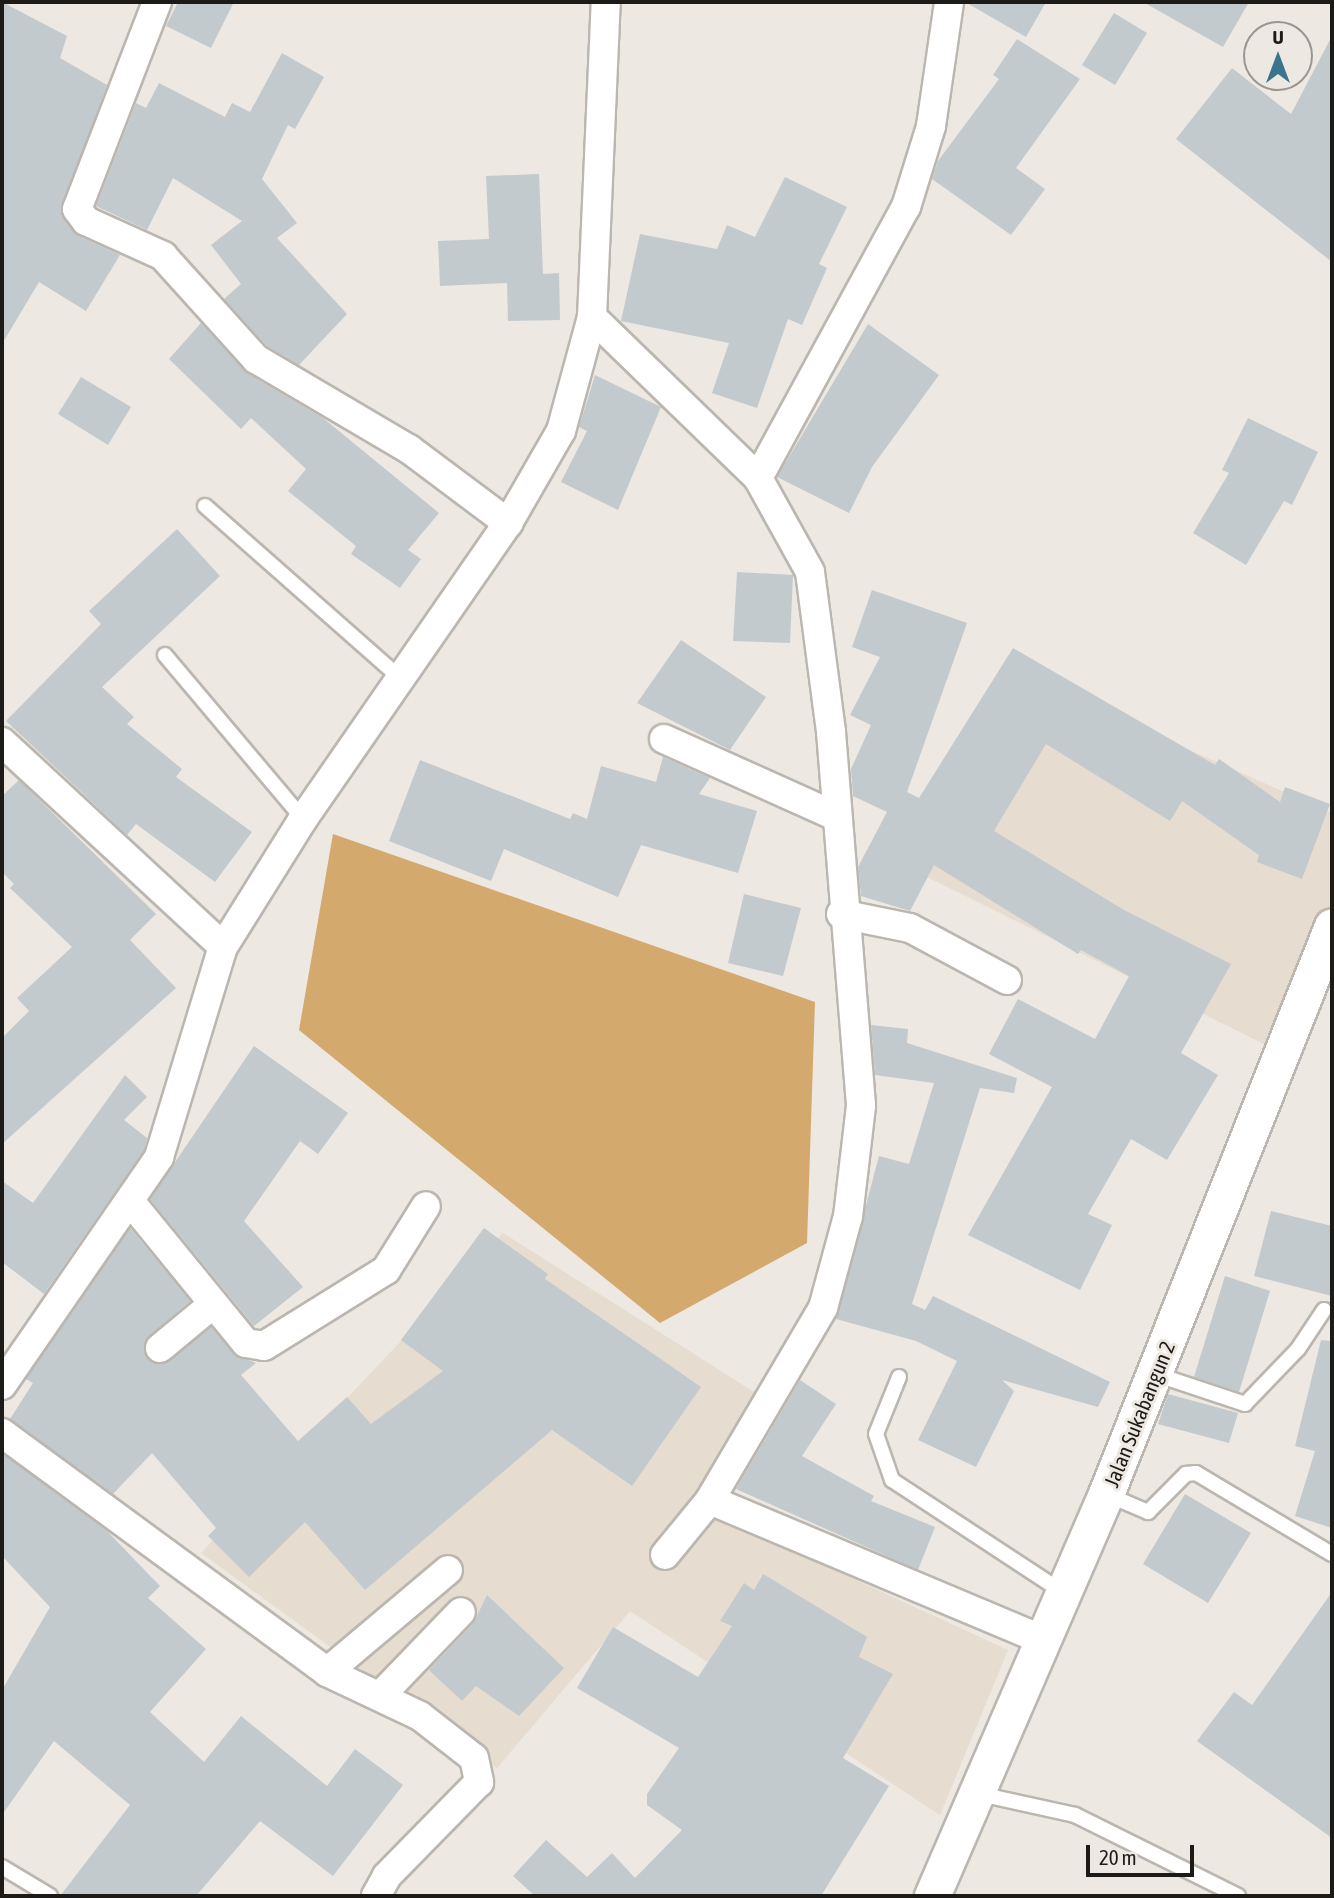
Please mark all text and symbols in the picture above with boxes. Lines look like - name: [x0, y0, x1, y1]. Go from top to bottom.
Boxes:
- north arrow: [1243, 21, 1313, 91]
- text: U: [1272, 26, 1284, 48]
- street label: Jalan Sukabangun 2: [1098, 1337, 1180, 1491]
- scale bar: [1089, 1832, 1198, 1876]
- text: 20 m: [1099, 1845, 1137, 1869]

